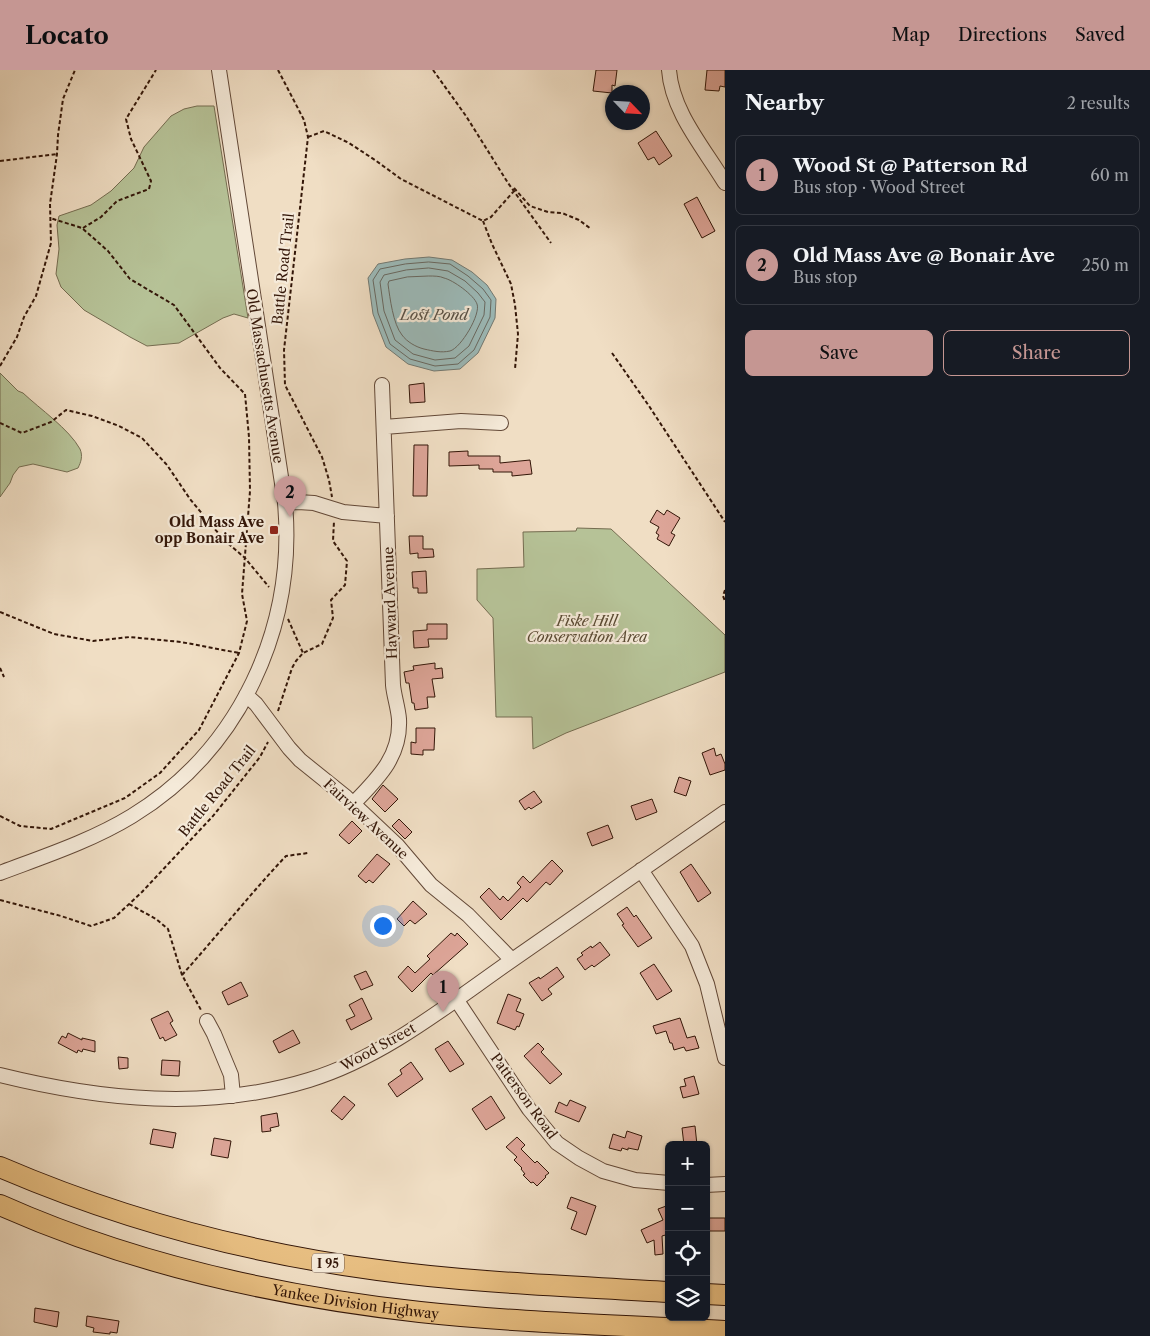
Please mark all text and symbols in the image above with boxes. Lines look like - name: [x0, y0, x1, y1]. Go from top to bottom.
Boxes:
- text: Locato: [25, 21, 109, 50]
- text: Map: [891, 24, 930, 46]
- text: Directions: [958, 24, 1047, 46]
- text: Saved: [1075, 24, 1125, 46]
- north arrow: [605, 85, 650, 130]
- text: Nearby: [745, 90, 824, 115]
- text: 2 results: [1067, 93, 1130, 113]
- text: Wood St @ Patterson Rd: [793, 154, 1028, 177]
- text: 1: [758, 165, 766, 185]
- text: 60 m: [1090, 165, 1129, 185]
- text: Bus stop · Wood Street: [793, 177, 965, 197]
- street label: Battle Road Trail: [268, 212, 298, 326]
- text: Old Mass Ave @ Bonair Ave: [793, 244, 1055, 267]
- text: 2: [757, 255, 767, 275]
- text: 250 m: [1082, 255, 1129, 275]
- text: Bus stop: [793, 267, 857, 287]
- street label: Old Massachusetts Avenue: [242, 287, 288, 465]
- water label: Lost Pond: [399, 305, 470, 324]
- button: Save: [745, 330, 933, 376]
- button: Share: [943, 330, 1130, 376]
- pin: 2: [274, 476, 306, 517]
- place label: Old Mass Ave opp Bonair Ave: [155, 513, 264, 547]
- marker: Old Mass Ave opp Bonair Ave: [268, 524, 280, 536]
- street label: Hayward Avenue: [379, 546, 401, 660]
- park label: Fiske Hill Conservation Area: [527, 612, 648, 646]
- street label: Battle Road Trail: [175, 742, 259, 840]
- street label: Fairview Avenue: [320, 775, 412, 863]
- your location: [370, 913, 396, 939]
- pin: 1: [427, 971, 459, 1012]
- street label: Wood Street: [336, 1019, 419, 1076]
- street label: Patterson Road: [487, 1050, 561, 1143]
- map controls: [665, 1141, 710, 1321]
- button: +: [665, 1141, 710, 1186]
- button: −: [665, 1186, 710, 1231]
- button: locate: [665, 1231, 710, 1276]
- road number: I 95: [312, 1254, 344, 1272]
- button: layers: [665, 1276, 710, 1321]
- street label: Yankee Division Highway: [270, 1280, 440, 1323]

